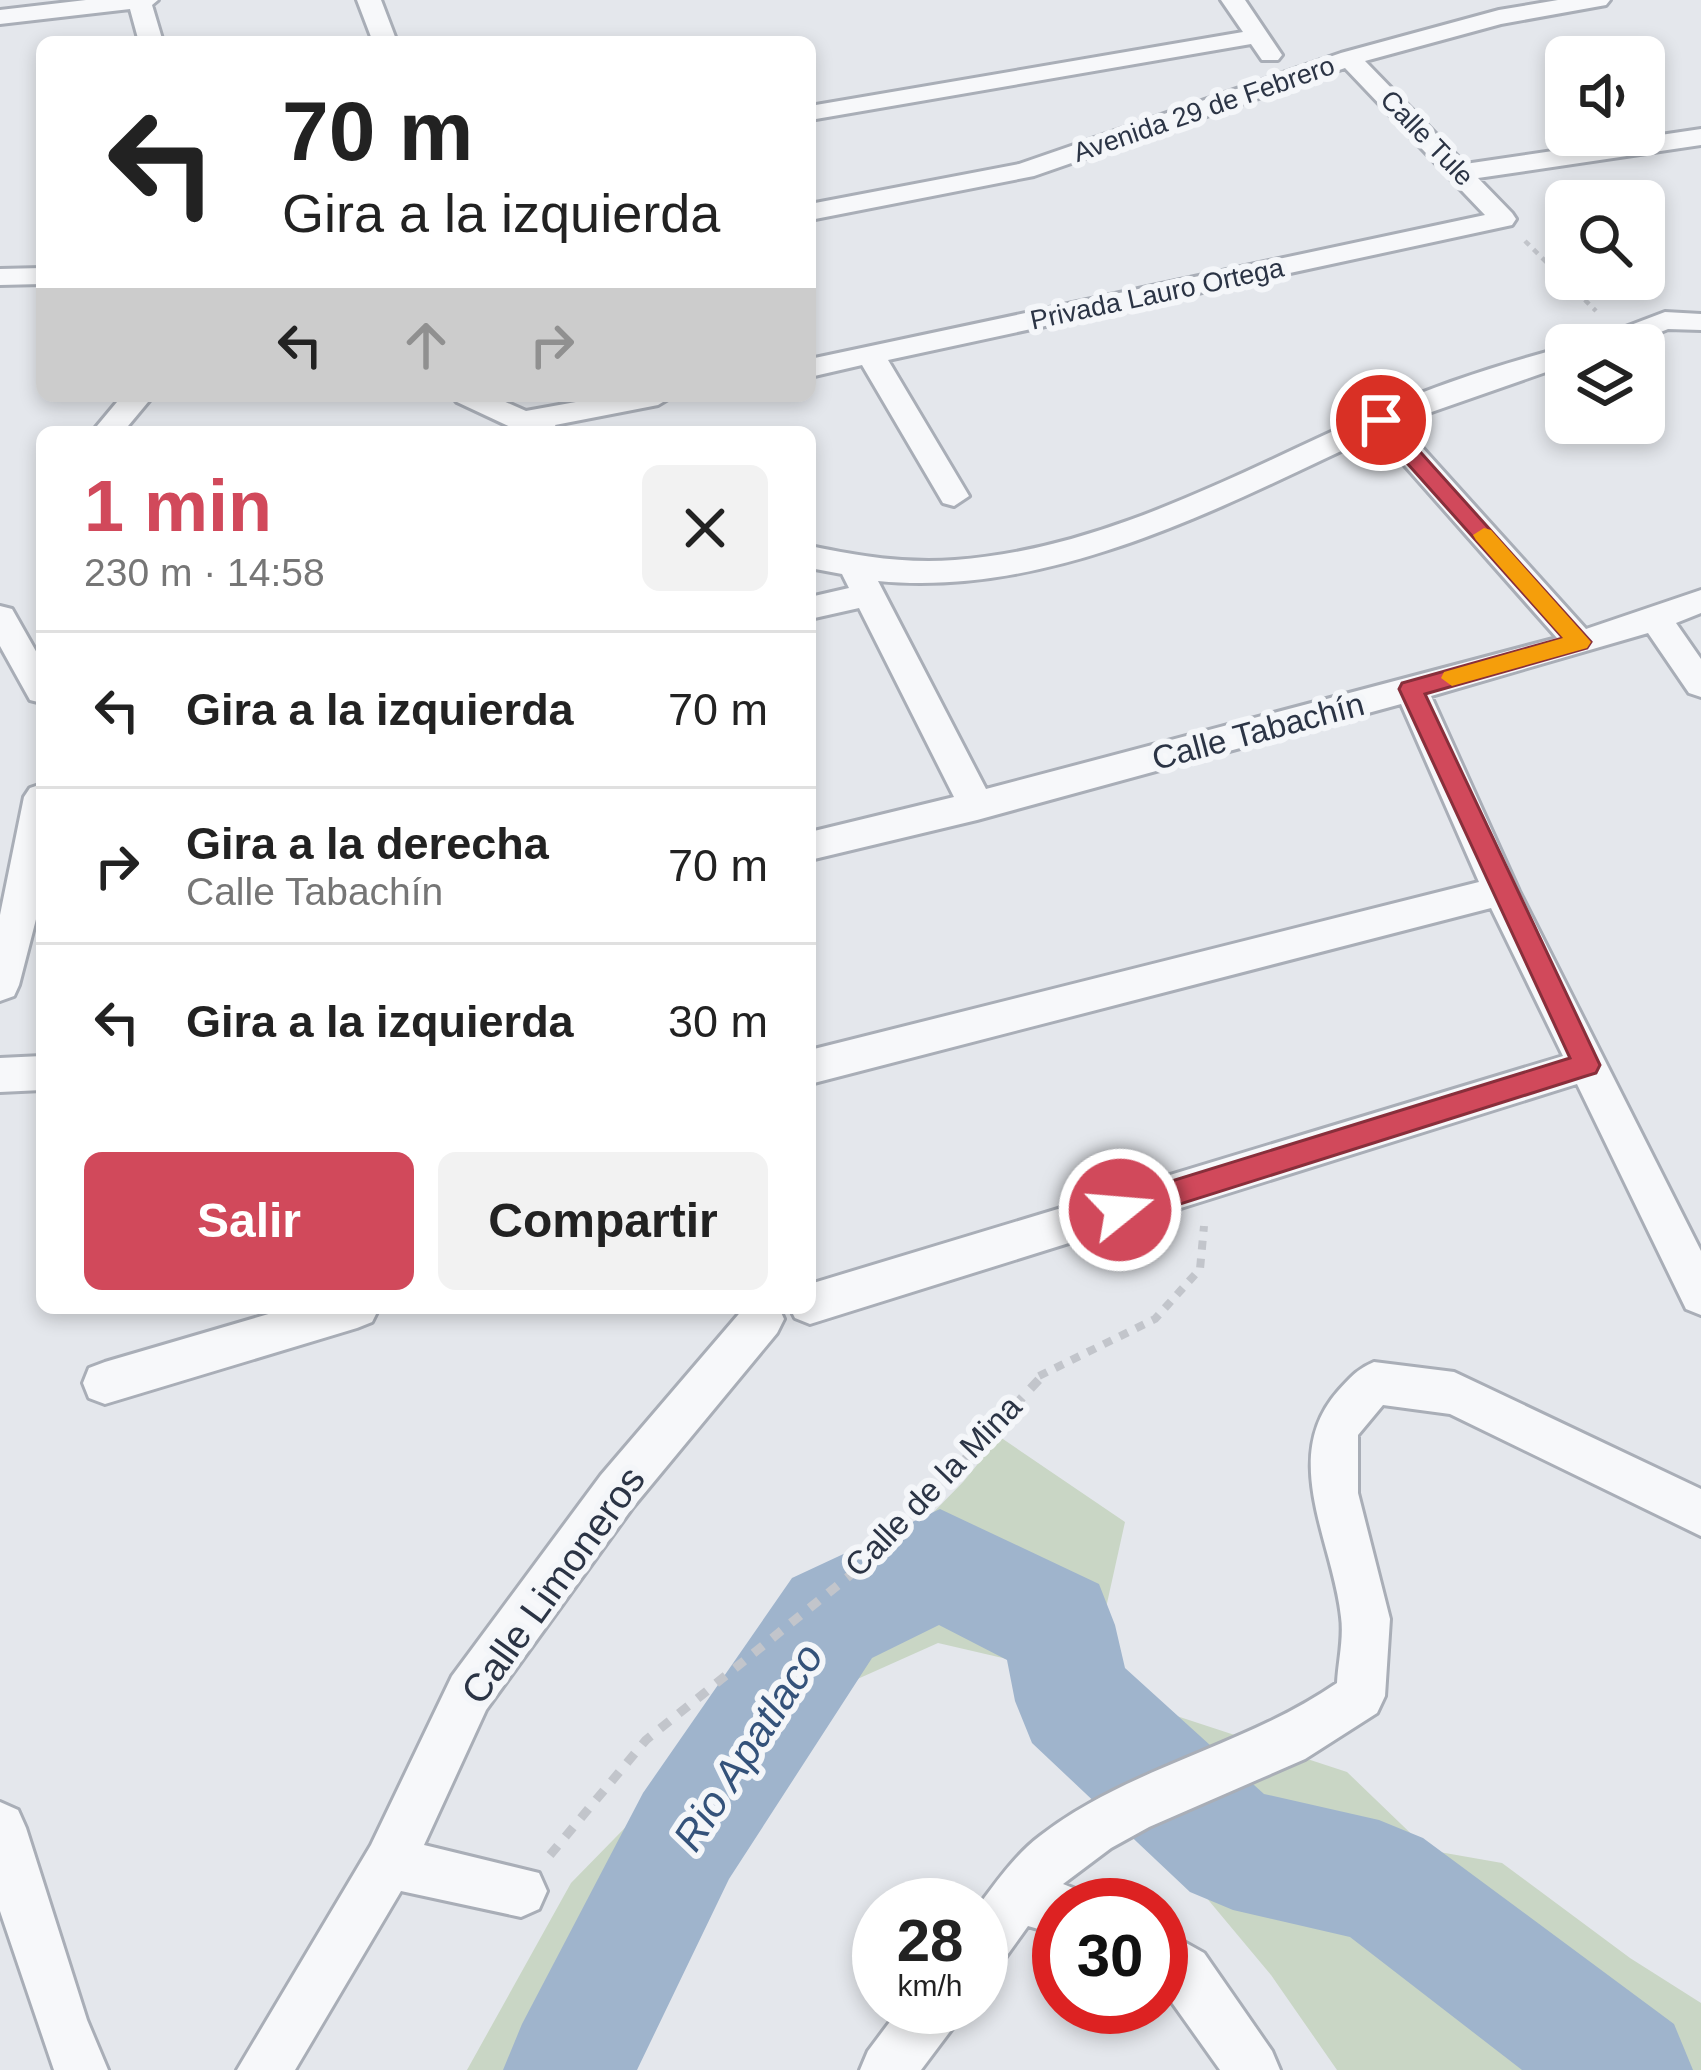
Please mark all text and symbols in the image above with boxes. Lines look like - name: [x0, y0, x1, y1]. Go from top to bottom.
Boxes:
- map controls: [1545, 36, 1665, 444]
- button: sound: [1545, 36, 1665, 156]
- street label: Avenida 29 de Febrero: [1069, 50, 1339, 168]
- icon: left: [84, 84, 240, 240]
- text: 70 m: [282, 84, 473, 178]
- street label: Calle Tule: [1375, 84, 1479, 192]
- button: search: [1545, 180, 1665, 300]
- text: Gira a la izquierda: [282, 183, 720, 243]
- street label: Privada Lauro Ortega: [1028, 252, 1287, 336]
- icon: left: [267, 312, 333, 378]
- icon: ahead: [393, 312, 459, 378]
- icon: right: [519, 312, 585, 378]
- button: layers: [1545, 324, 1665, 444]
- pin: [1330, 369, 1432, 471]
- icon: arrive: [1348, 387, 1414, 453]
- button: close: [642, 465, 768, 591]
- text: 1 min: [84, 466, 272, 546]
- text: 230 m · 14:58: [84, 551, 325, 594]
- icon: left: [84, 677, 150, 743]
- text: Gira a la izquierda: [186, 684, 574, 735]
- text: 70 m: [668, 684, 768, 735]
- street label: Calle Tabachín: [1148, 685, 1368, 777]
- text: Gira a la derecha: [186, 818, 549, 869]
- icon: right: [84, 833, 150, 899]
- text: 70 m: [668, 840, 768, 891]
- text: Calle Tabachín: [186, 870, 443, 913]
- icon: left: [84, 989, 150, 1055]
- text: Gira a la izquierda: [186, 996, 574, 1047]
- text: 30 m: [668, 996, 768, 1047]
- position arrow: [1057, 1147, 1183, 1273]
- button: Salir: [84, 1152, 414, 1290]
- button: Compartir: [438, 1152, 768, 1290]
- street label: Calle de la Mina: [838, 1388, 1029, 1584]
- street label: Calle Limoneros: [453, 1458, 653, 1712]
- water label: Rio Apatlaco: [664, 1635, 832, 1859]
- speed limit sign: 30: [1032, 1878, 1188, 2034]
- text: 28: [897, 1907, 963, 1974]
- text: km/h: [897, 1969, 963, 2002]

